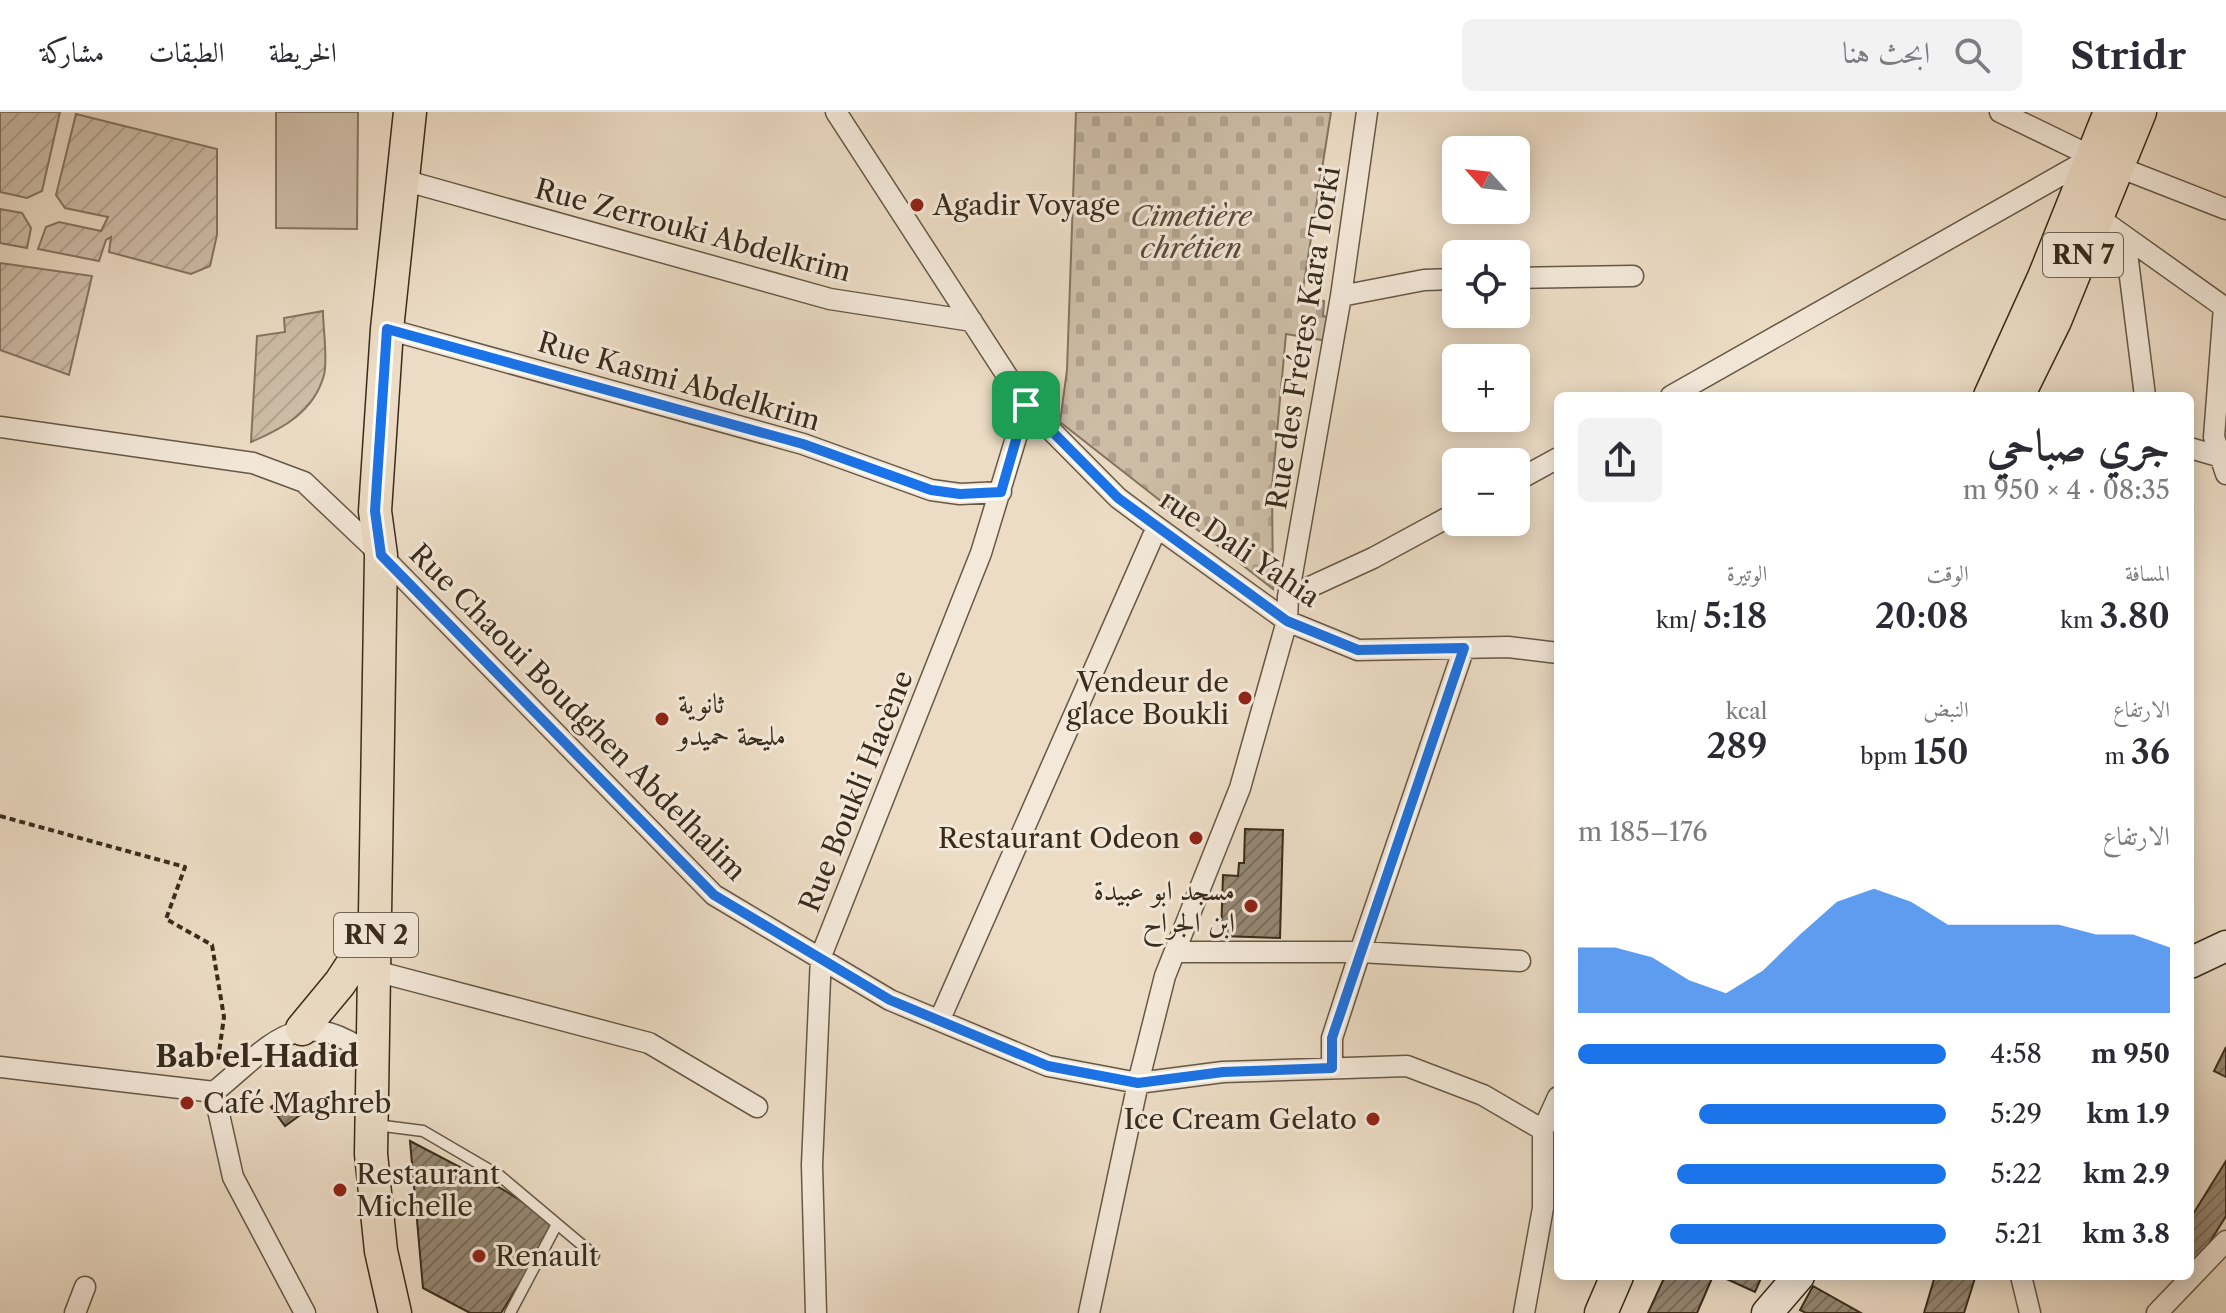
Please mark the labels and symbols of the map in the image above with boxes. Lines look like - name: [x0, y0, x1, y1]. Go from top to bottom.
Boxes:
- north arrow: [1442, 136, 1530, 224]
- street label: Rue des Fréres Kara Torki: [1259, 164, 1347, 512]
- street label: Rue Zerrouki Abdelkrim: [531, 171, 855, 289]
- place label: Agadir Voyage: [932, 188, 1120, 222]
- marker: Agadir Voyage: [908, 196, 926, 214]
- park label: Cimetière chrétien: [1130, 199, 1253, 265]
- road number: RN 7: [2043, 233, 2123, 277]
- street label: Rue Kasmi Abdelkrim: [534, 324, 824, 438]
- pin: [992, 371, 1060, 439]
- street label: rue Dali Yahia: [1154, 482, 1327, 614]
- street label: Rue Chaoui Boudghen Abdelhalim: [403, 537, 753, 887]
- street label: Rue Boukli Hacène: [792, 665, 920, 917]
- place label: Vendeur de glace Boukli: [1066, 665, 1229, 731]
- place label: ثانوية مليحة حميدو: [675, 686, 786, 752]
- marker: Vendeur de glace Boukli: [1236, 689, 1254, 707]
- marker: ثانوية مليحة حميدو: [653, 710, 671, 728]
- place label: Restaurant Odeon: [938, 821, 1180, 855]
- marker: Restaurant Odeon: [1187, 829, 1205, 847]
- place label: مسجد ابو عبيدة ابن الجراح: [1094, 873, 1235, 948]
- marker: مسجد ابو عبيدة ابن الجراح: [1242, 897, 1260, 915]
- road number: RN 2: [334, 913, 418, 957]
- district label: Bab el-Hadid: [155, 1038, 359, 1075]
- place label: Café Maghreb: [203, 1086, 391, 1120]
- marker: Café Maghreb: [178, 1094, 196, 1112]
- place label: Ice Cream Gelato: [1124, 1102, 1357, 1136]
- marker: Ice Cream Gelato: [1364, 1110, 1382, 1128]
- place label: Restaurant Michelle: [356, 1157, 500, 1223]
- marker: Restaurant Michelle: [331, 1181, 349, 1199]
- place label: Renault: [495, 1239, 599, 1273]
- marker: Renault: [470, 1247, 488, 1265]

